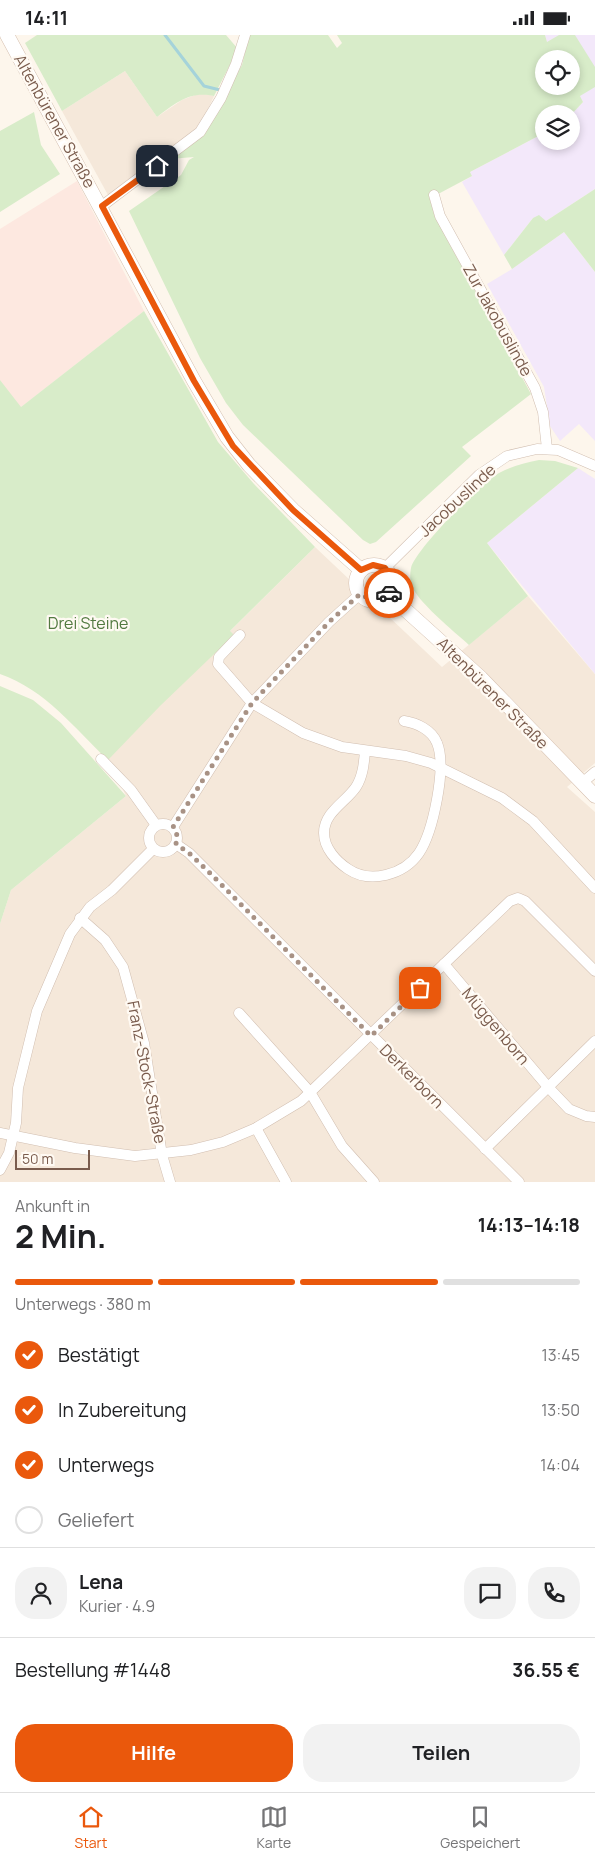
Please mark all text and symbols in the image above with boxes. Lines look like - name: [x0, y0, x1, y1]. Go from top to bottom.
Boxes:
- text: 14:11: [25, 5, 68, 31]
- street label: Altenbürener Straße: [9, 50, 101, 192]
- map controls: [535, 50, 580, 150]
- button: locate: [535, 50, 580, 95]
- button: layers: [535, 105, 580, 150]
- pin: [136, 145, 178, 187]
- icon: home: [143, 152, 171, 180]
- street label: Zur Jakobuslinde: [458, 260, 538, 380]
- street label: Jacobuslinde: [414, 459, 500, 541]
- courier: [364, 568, 414, 618]
- icon: car: [375, 579, 403, 607]
- park label: Drei Steine: [48, 612, 128, 634]
- street label: Altenbürener Straße: [432, 632, 554, 754]
- pin: [399, 967, 441, 1009]
- icon: bag: [406, 974, 434, 1002]
- street label: Müggenborn: [457, 983, 535, 1069]
- street label: Franz-Stock-Straße: [122, 999, 172, 1145]
- street label: Derkerborn: [375, 1039, 449, 1113]
- scale bar: [15, 1147, 90, 1170]
- text: 50 m: [22, 1149, 53, 1168]
- text: Ankunft in: [15, 1195, 90, 1217]
- text: 14:13–14:18: [478, 1212, 580, 1238]
- text: 2 Min.: [15, 1214, 107, 1258]
- text: Unterwegs · 380 m: [15, 1293, 151, 1315]
- icon: check: [15, 1341, 43, 1369]
- text: Bestätigt: [58, 1342, 140, 1368]
- text: 13:45: [541, 1344, 580, 1366]
- icon: check: [15, 1396, 43, 1424]
- text: In Zubereitung: [58, 1397, 186, 1423]
- text: 13:50: [541, 1399, 580, 1421]
- icon: check: [15, 1451, 43, 1479]
- text: Unterwegs: [58, 1452, 154, 1478]
- text: 14:04: [540, 1454, 580, 1476]
- text: Geliefert: [58, 1507, 134, 1533]
- button: person: [15, 1567, 67, 1619]
- button: chat: [464, 1567, 516, 1619]
- button: phone: [528, 1567, 580, 1619]
- text: Lena: [79, 1569, 123, 1595]
- text: Kurier · 4.9: [79, 1595, 155, 1617]
- text: Bestellung #1448: [15, 1657, 171, 1683]
- text: 36.55 €: [512, 1657, 580, 1683]
- button: Hilfe: [15, 1724, 293, 1782]
- button: Teilen: [303, 1724, 580, 1782]
- tab: Start: [75, 1803, 107, 1852]
- tab: Karte: [256, 1803, 291, 1852]
- tab: Gespeichert: [440, 1803, 520, 1852]

